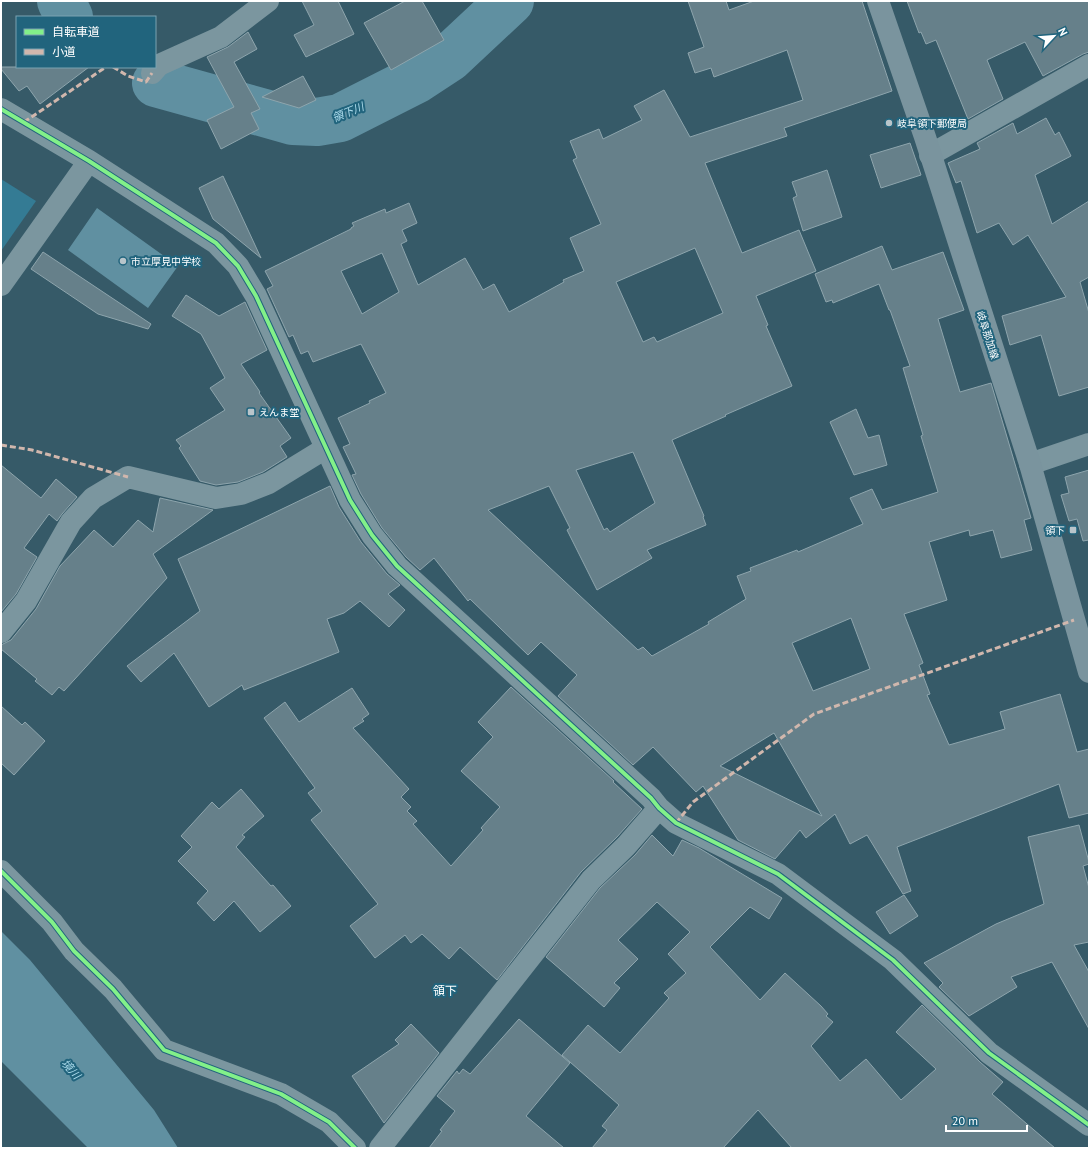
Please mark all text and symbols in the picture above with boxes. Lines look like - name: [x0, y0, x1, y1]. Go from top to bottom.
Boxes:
- legend: [16, 16, 156, 68]
- north arrow: [1034, 16, 1074, 56]
- text: 自転車道: [52, 24, 100, 39]
- text: N: [1055, 25, 1071, 38]
- text: 小道: [52, 44, 76, 59]
- water label: 領下川: [330, 99, 367, 125]
- place label: 岐阜領下郵便局: [897, 117, 967, 130]
- marker: 岐阜領下郵便局: [884, 118, 894, 128]
- place label: 市立厚見中学校: [131, 255, 201, 268]
- marker: 市立厚見中学校: [118, 256, 128, 266]
- street label: 岐阜那加線: [974, 309, 1001, 361]
- place label: えんま堂: [259, 406, 299, 419]
- marker: えんま堂: [246, 407, 256, 417]
- place label: 領下: [1045, 524, 1065, 537]
- marker: 領下: [1068, 525, 1078, 535]
- district label: 領下: [433, 983, 457, 998]
- water label: 境川: [58, 1056, 84, 1083]
- scale bar: [946, 1107, 1027, 1133]
- text: 20 m: [952, 1113, 978, 1128]

